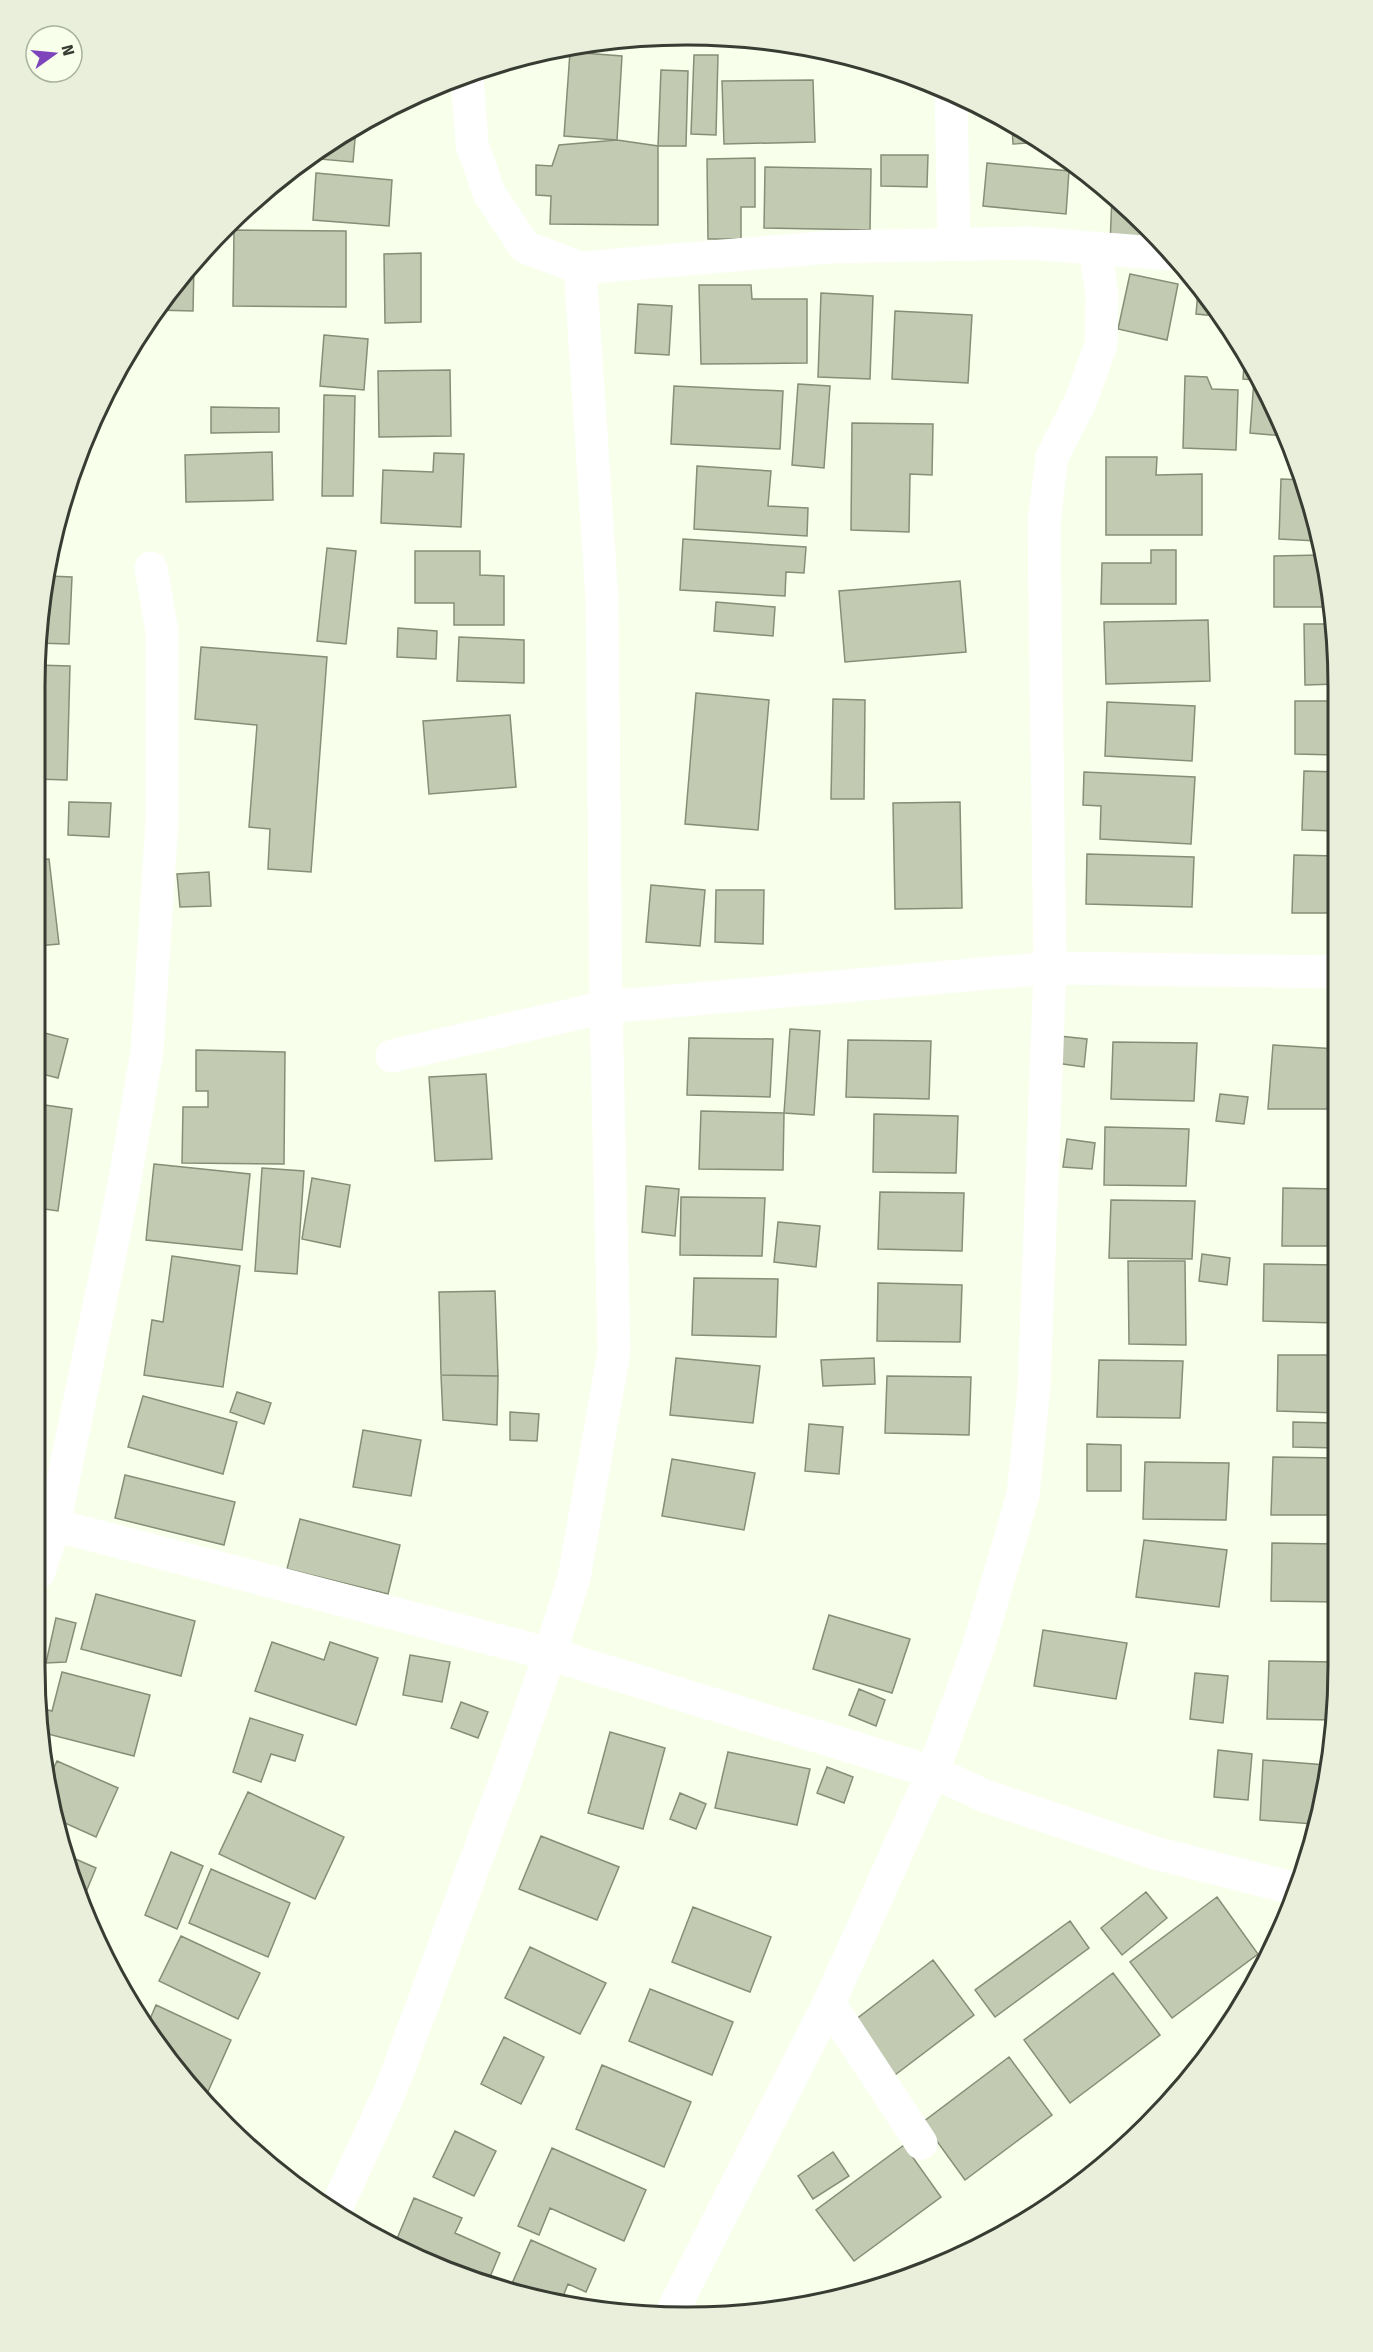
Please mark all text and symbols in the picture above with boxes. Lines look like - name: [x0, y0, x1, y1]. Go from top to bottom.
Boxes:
- north arrow: [24, 24, 84, 84]
- text: N: [57, 43, 79, 58]

